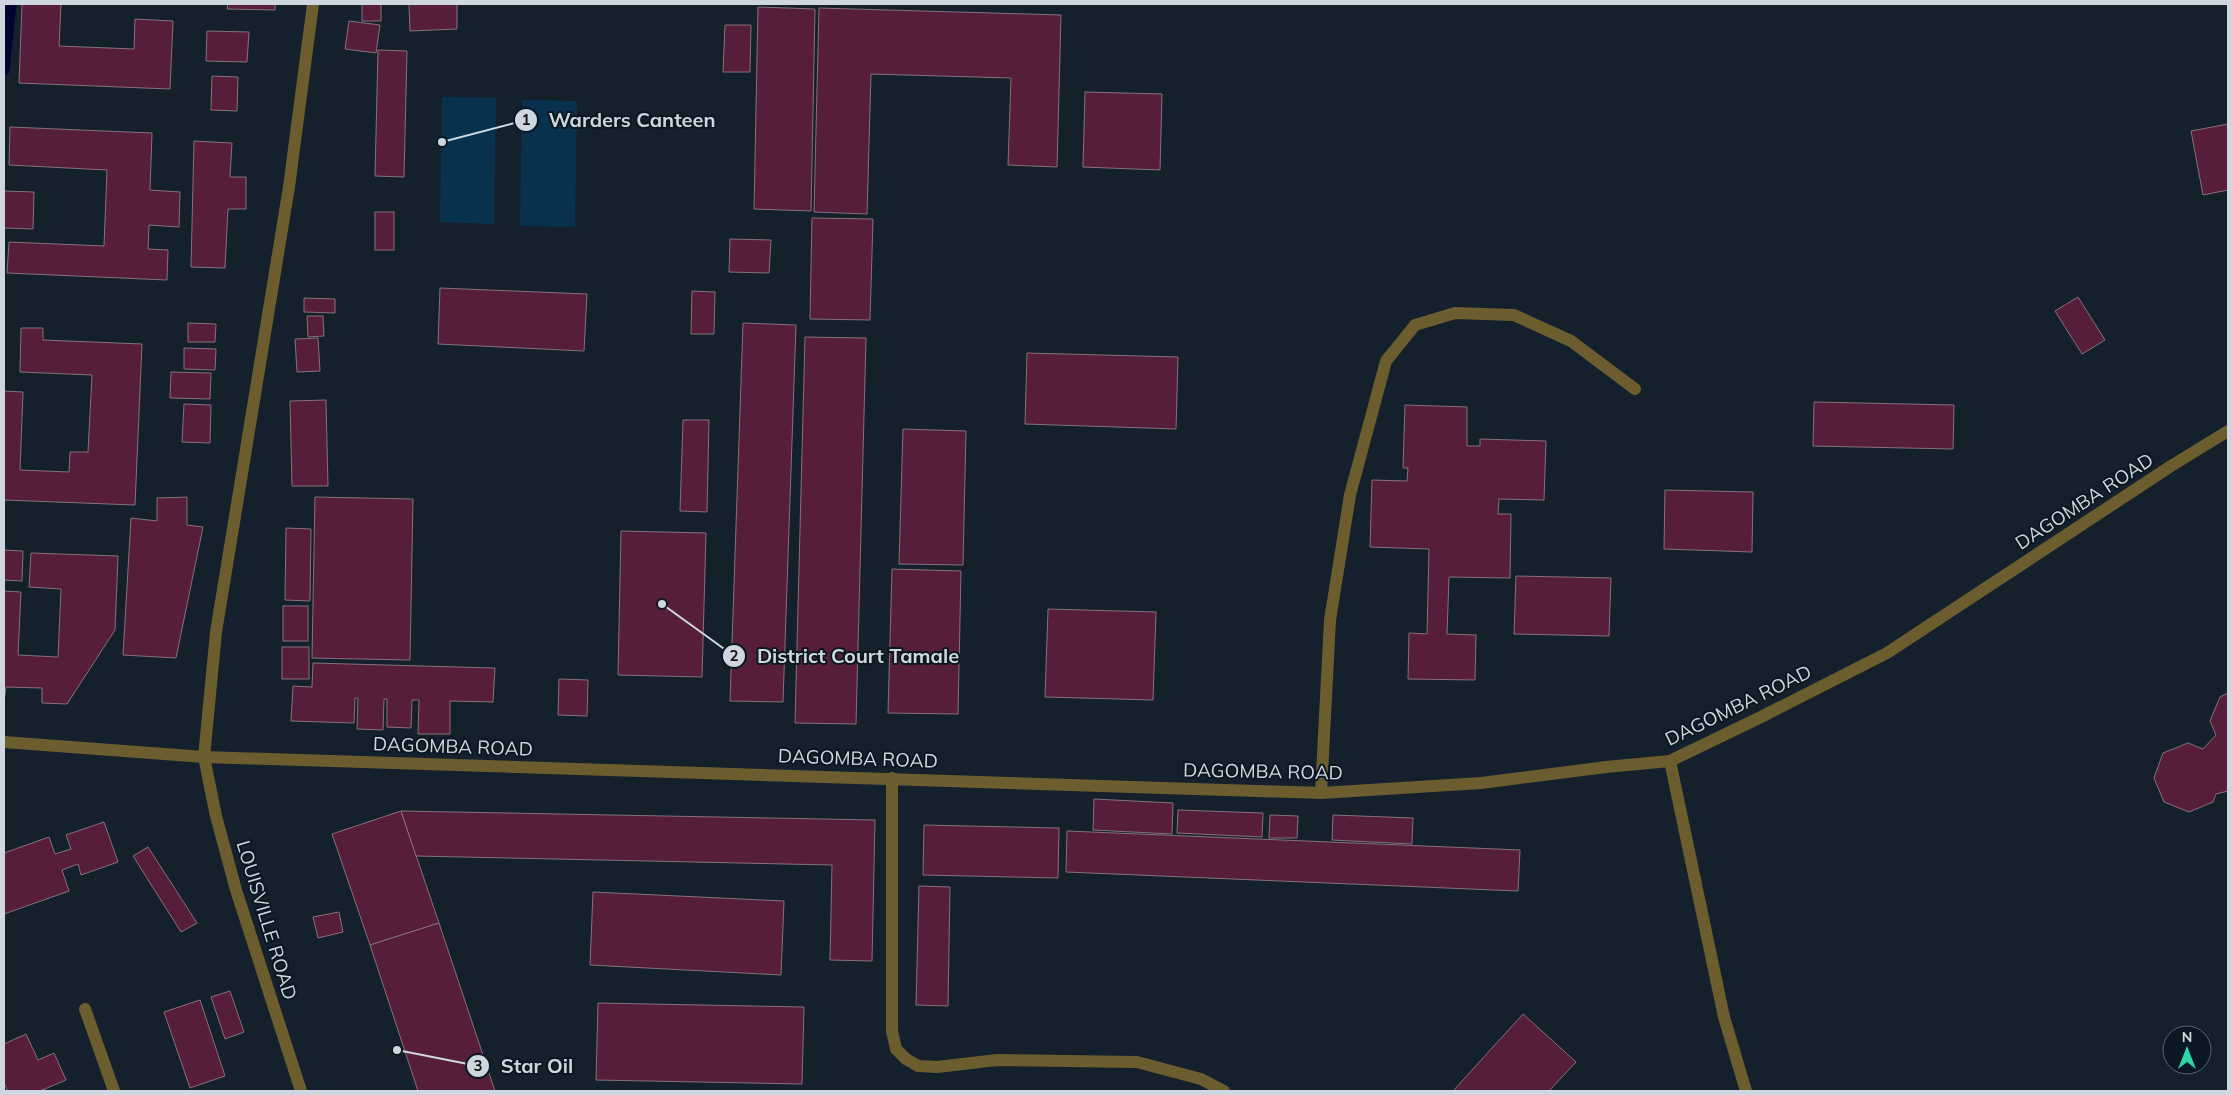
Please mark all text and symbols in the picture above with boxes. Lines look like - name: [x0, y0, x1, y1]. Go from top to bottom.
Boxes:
- callout: Warders Canteen: [513, 102, 726, 137]
- text: Warders Canteen: [548, 107, 716, 132]
- text: 1: [521, 110, 531, 129]
- street label: DAGOMBA ROAD: [2010, 447, 2158, 555]
- callout: District Court Tamale: [721, 638, 969, 673]
- text: District Court Tamale: [757, 643, 959, 668]
- text: 2: [729, 646, 739, 665]
- street label: DAGOMBA ROAD: [1661, 659, 1815, 751]
- street label: DAGOMBA ROAD: [373, 731, 533, 761]
- street label: DAGOMBA ROAD: [778, 743, 938, 773]
- street label: DAGOMBA ROAD: [1183, 758, 1343, 784]
- street label: LOUISVILLE ROAD: [231, 837, 303, 1003]
- north arrow: [2162, 1025, 2212, 1075]
- text: N: [2182, 1028, 2192, 1046]
- callout: Star Oil: [466, 1049, 583, 1084]
- text: Star Oil: [501, 1053, 573, 1078]
- text: 3: [473, 1056, 483, 1075]

